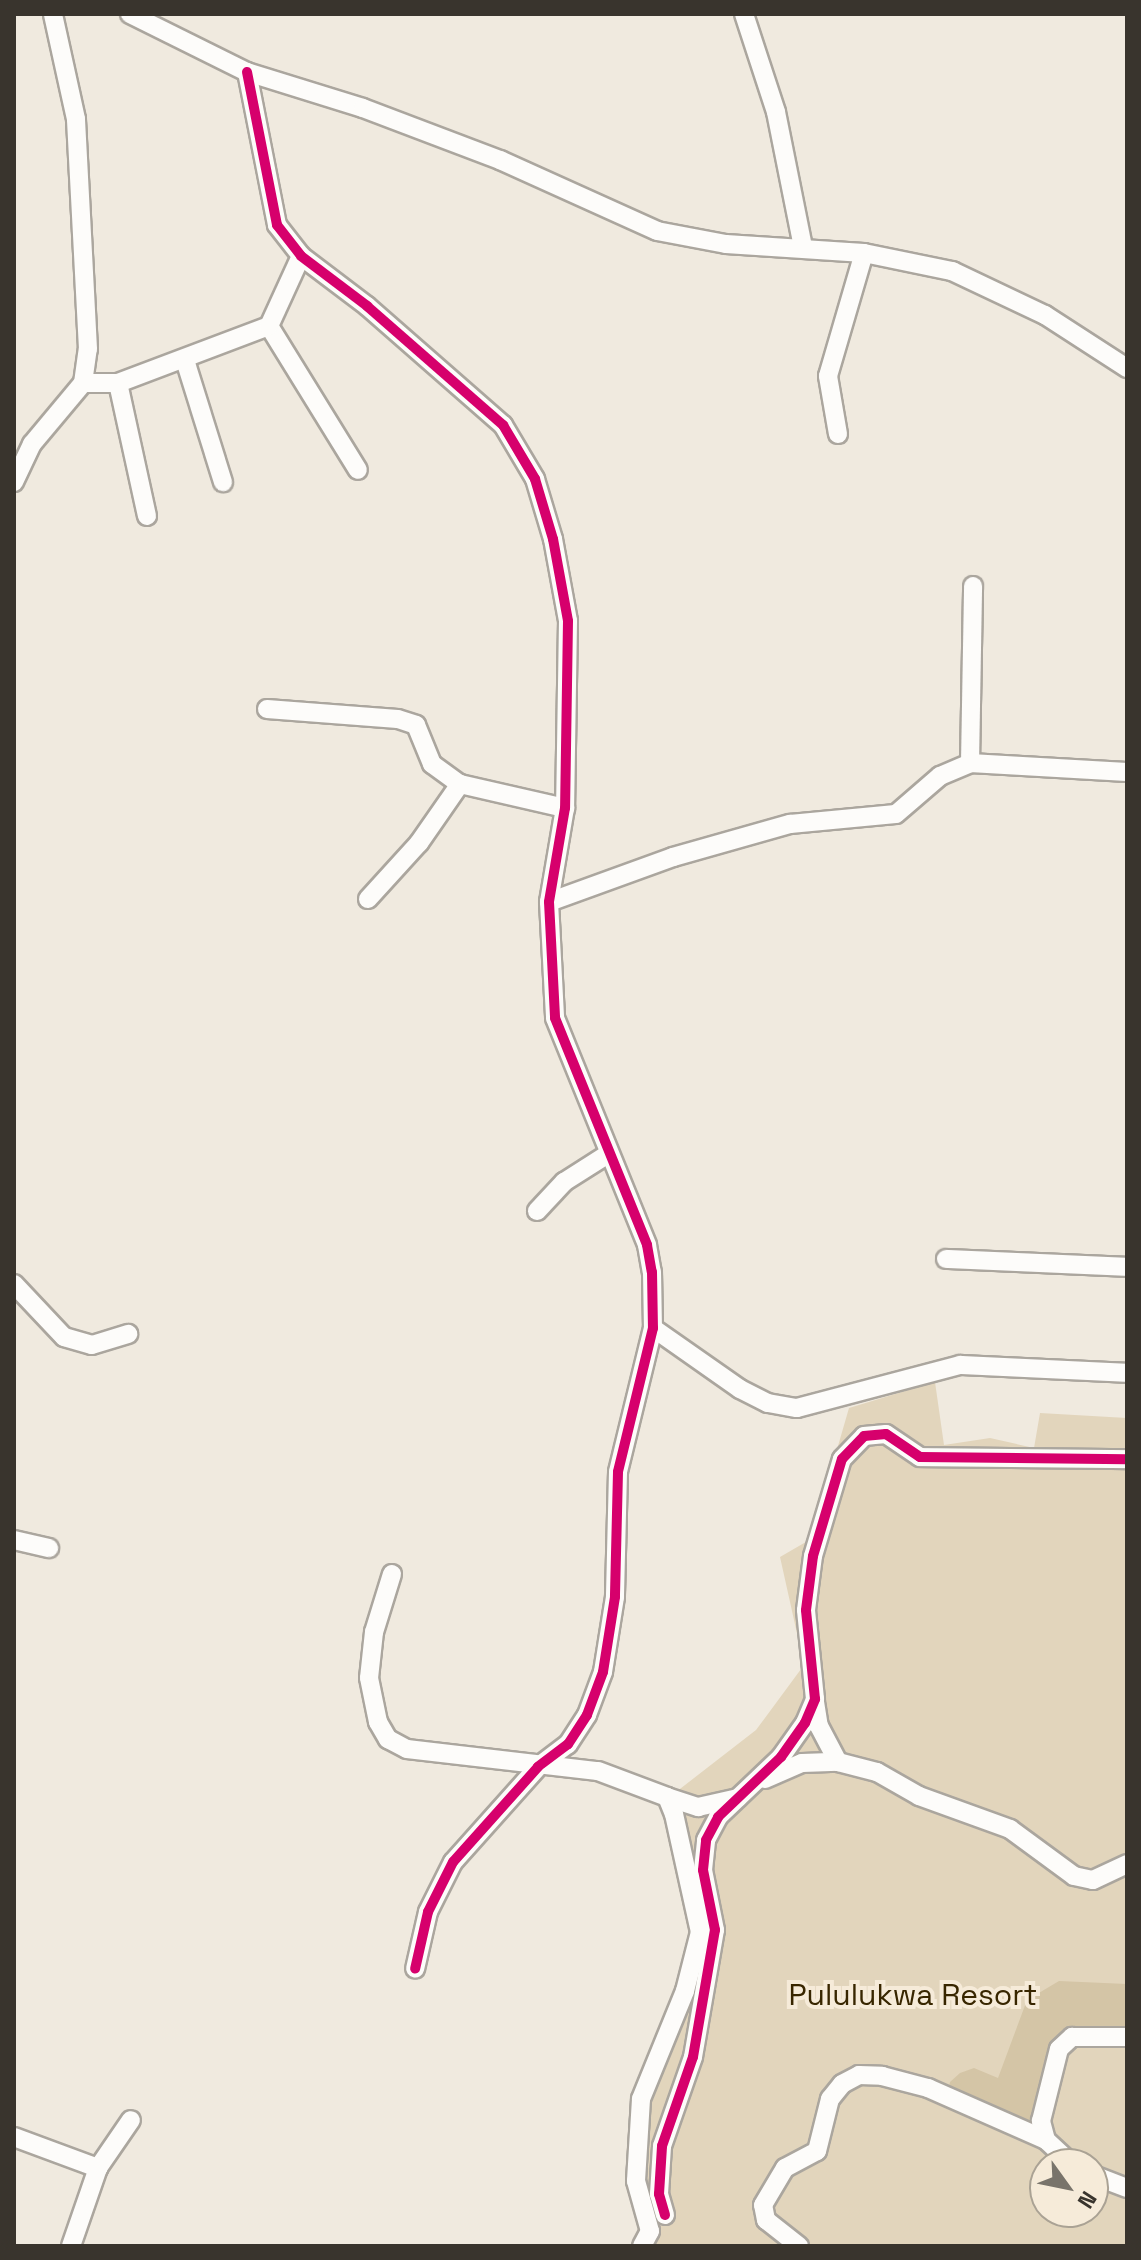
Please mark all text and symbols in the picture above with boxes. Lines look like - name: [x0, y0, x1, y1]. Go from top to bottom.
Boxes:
- park label: Pululukwa Resort: [789, 1977, 1037, 2013]
- north arrow: [1029, 2148, 1109, 2228]
- text: N: [1072, 2186, 1103, 2214]

